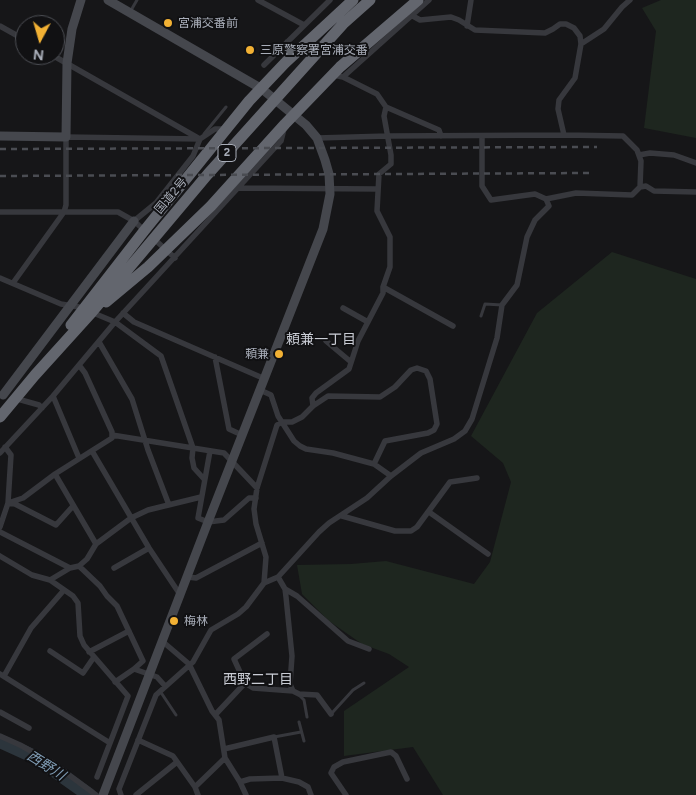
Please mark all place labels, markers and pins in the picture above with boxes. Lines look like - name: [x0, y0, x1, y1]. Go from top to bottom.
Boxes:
- place label: 宮浦交番前: [178, 16, 238, 30]
- marker: 宮浦交番前: [162, 17, 174, 29]
- place label: 三原警察署宮浦交番: [260, 43, 368, 57]
- marker: 三原警察署宮浦交番: [244, 44, 256, 56]
- place label: 頼兼: [245, 347, 269, 361]
- marker: 頼兼: [273, 348, 285, 360]
- place label: 梅林: [184, 614, 208, 628]
- marker: 梅林: [168, 615, 180, 627]

